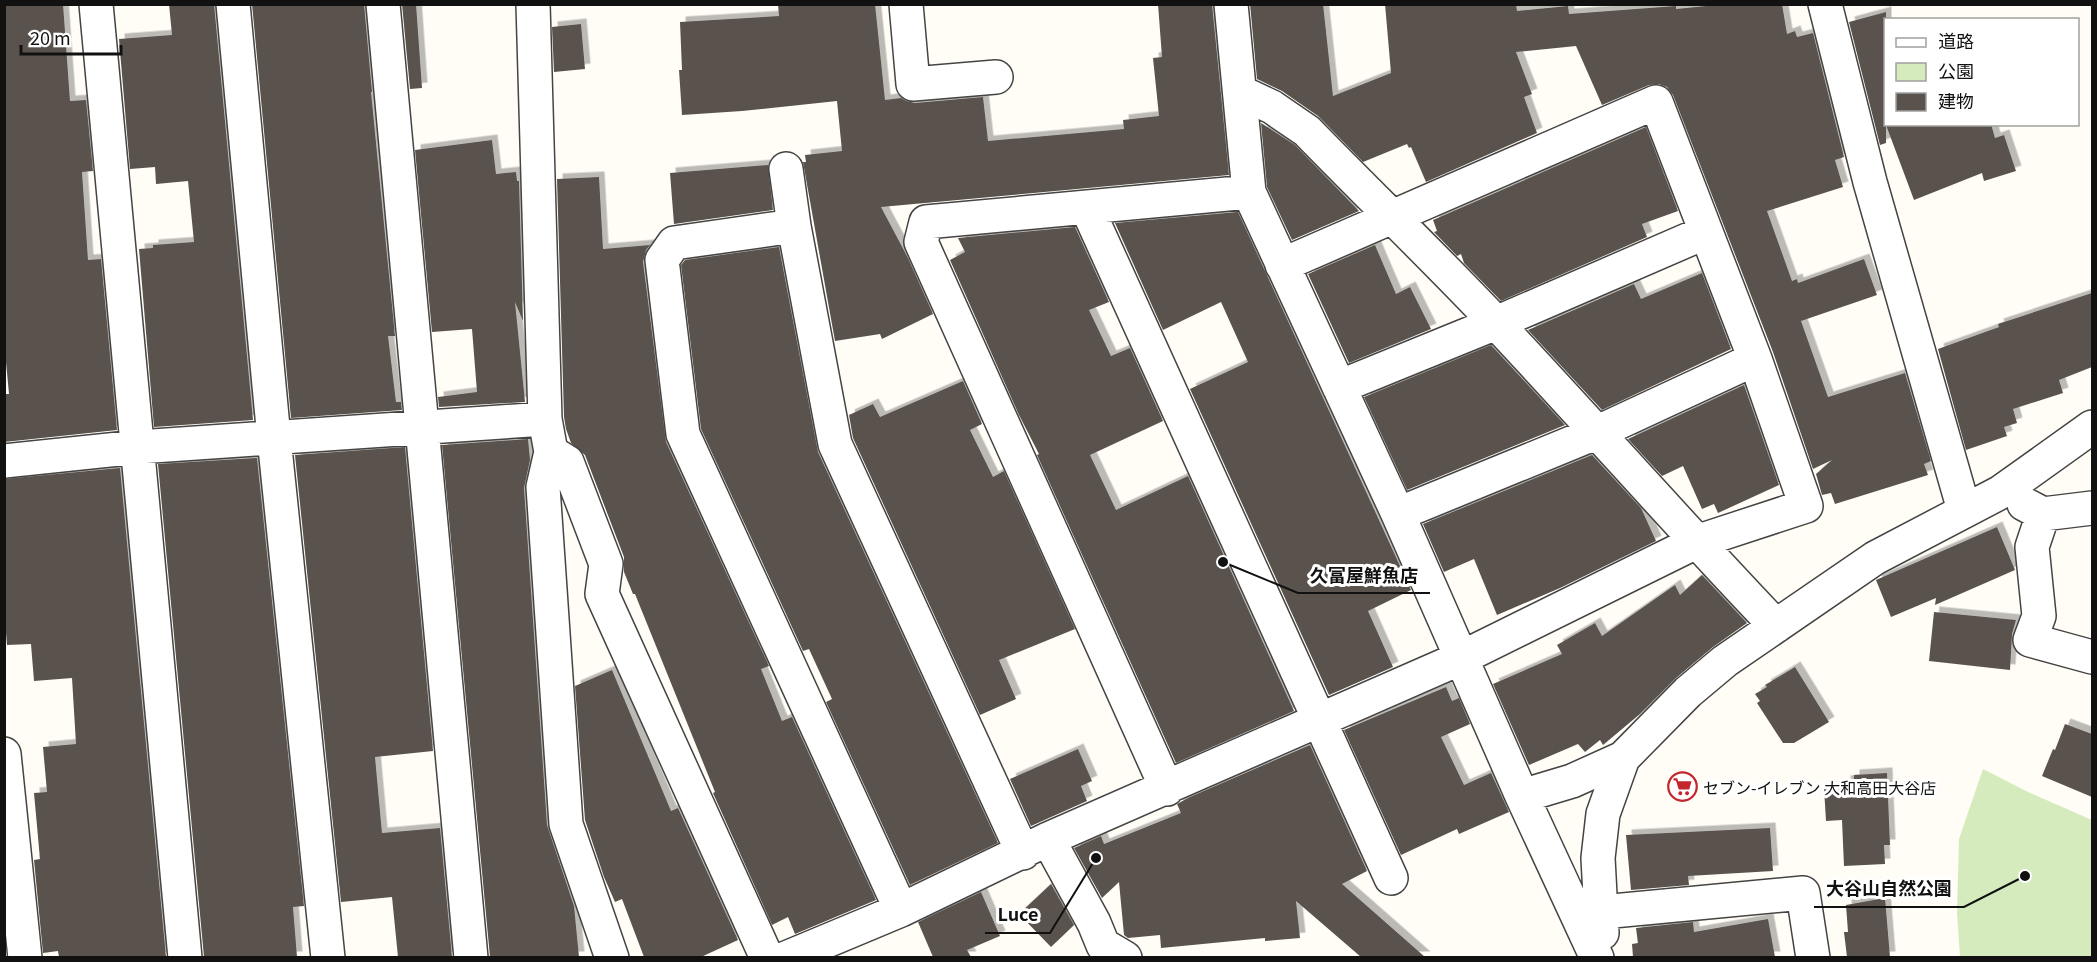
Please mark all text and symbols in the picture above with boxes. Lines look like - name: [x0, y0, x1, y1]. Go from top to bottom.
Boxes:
- scale bar: [21, 18, 122, 56]
- legend: [1884, 18, 2079, 126]
- text: 20 m: [30, 24, 71, 50]
- text: 道路: [1938, 27, 1974, 53]
- text: 公園: [1938, 57, 1974, 83]
- text: 建物: [1938, 87, 1974, 113]
- callout: 久富屋鮮魚店: [1298, 557, 1430, 593]
- text: 久富屋鮮魚店: [1310, 561, 1418, 587]
- supermarket icon: セブン-イレブン 大和高田大谷店: [1666, 771, 1698, 803]
- place label: セブン-イレブン 大和高田大谷店: [1703, 775, 1936, 799]
- callout: 大谷山自然公園: [1814, 871, 1964, 907]
- text: 大谷山自然公園: [1826, 874, 1952, 900]
- callout: Luce: [985, 897, 1050, 933]
- text: Luce: [998, 900, 1038, 926]

